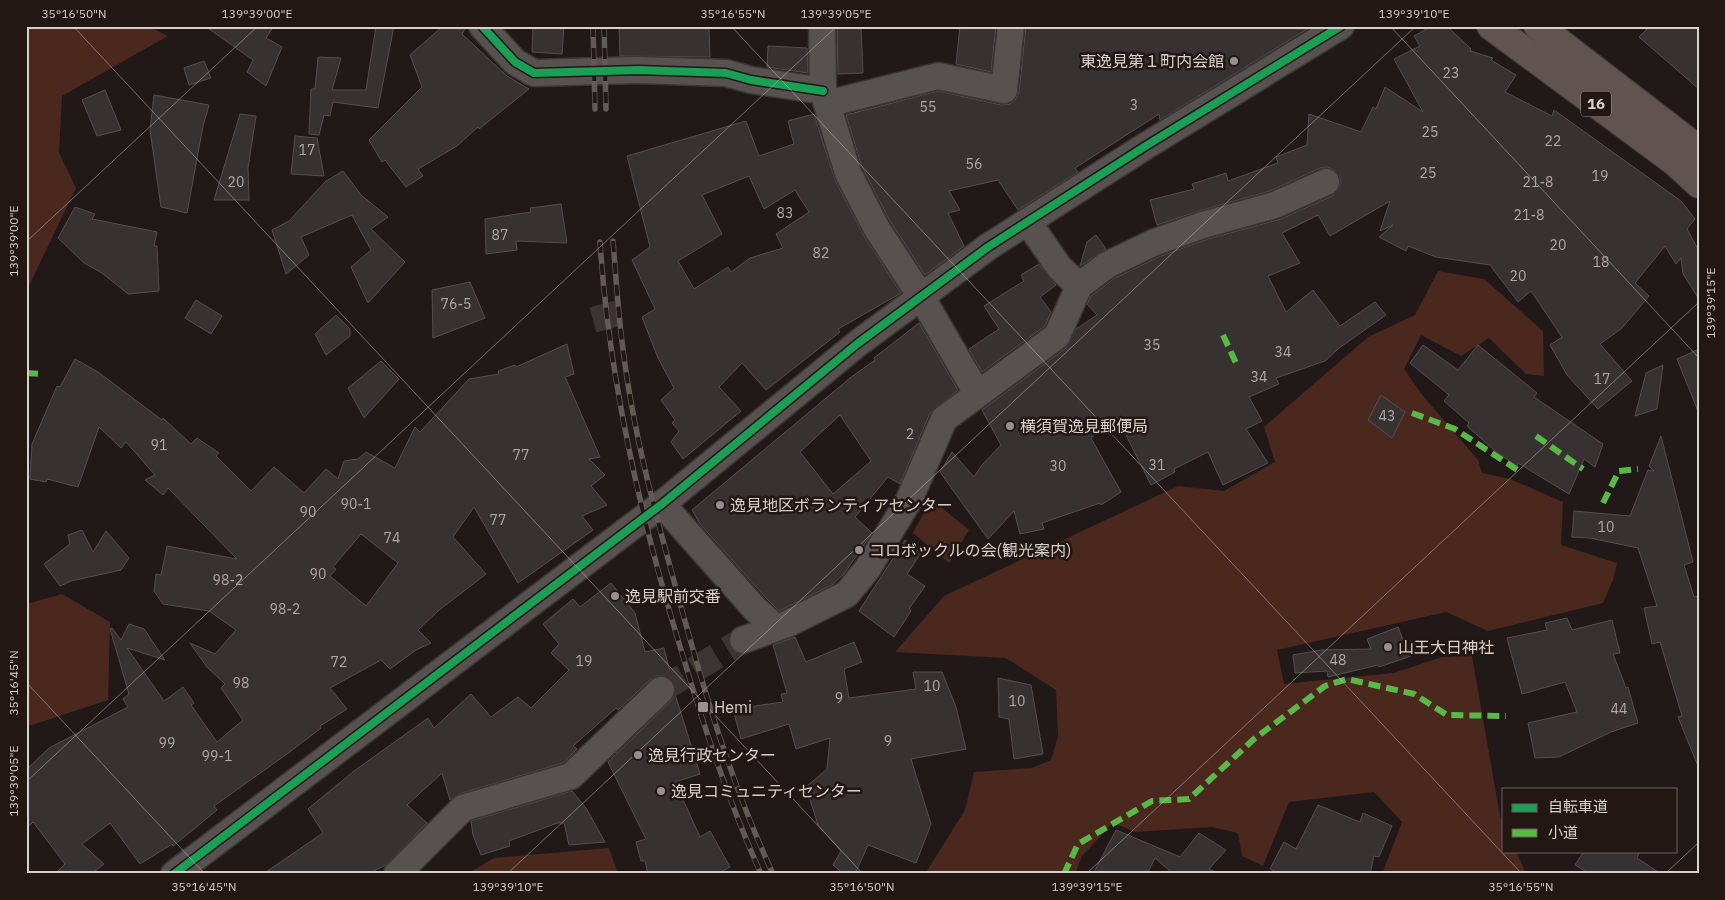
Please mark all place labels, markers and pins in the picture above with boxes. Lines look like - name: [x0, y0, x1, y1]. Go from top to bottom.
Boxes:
- place label: 東逸見第１町内会館: [1080, 51, 1224, 71]
- marker: 東逸見第１町内会館: [1228, 55, 1240, 67]
- place label: 横須賀逸見郵便局: [1020, 416, 1148, 436]
- marker: 横須賀逸見郵便局: [1004, 420, 1016, 432]
- place label: 逸見地区ボランティアセンター: [730, 495, 953, 515]
- marker: 逸見地区ボランティアセンター: [714, 499, 726, 511]
- place label: コロボックルの会(観光案内): [869, 540, 1071, 560]
- marker: コロボックルの会(観光案内): [853, 544, 865, 556]
- place label: 逸見駅前交番: [625, 586, 721, 606]
- marker: 逸見駅前交番: [609, 590, 621, 602]
- place label: 山王大日神社: [1398, 637, 1494, 657]
- marker: 山王大日神社: [1382, 641, 1394, 653]
- place label: Hemi: [714, 697, 752, 717]
- marker: Hemi: [696, 700, 710, 714]
- place label: 逸見行政センター: [648, 745, 776, 765]
- marker: 逸見行政センター: [632, 749, 644, 761]
- place label: 逸見コミュニティセンター: [671, 781, 862, 801]
- marker: 逸見コミュニティセンター: [655, 785, 667, 797]

